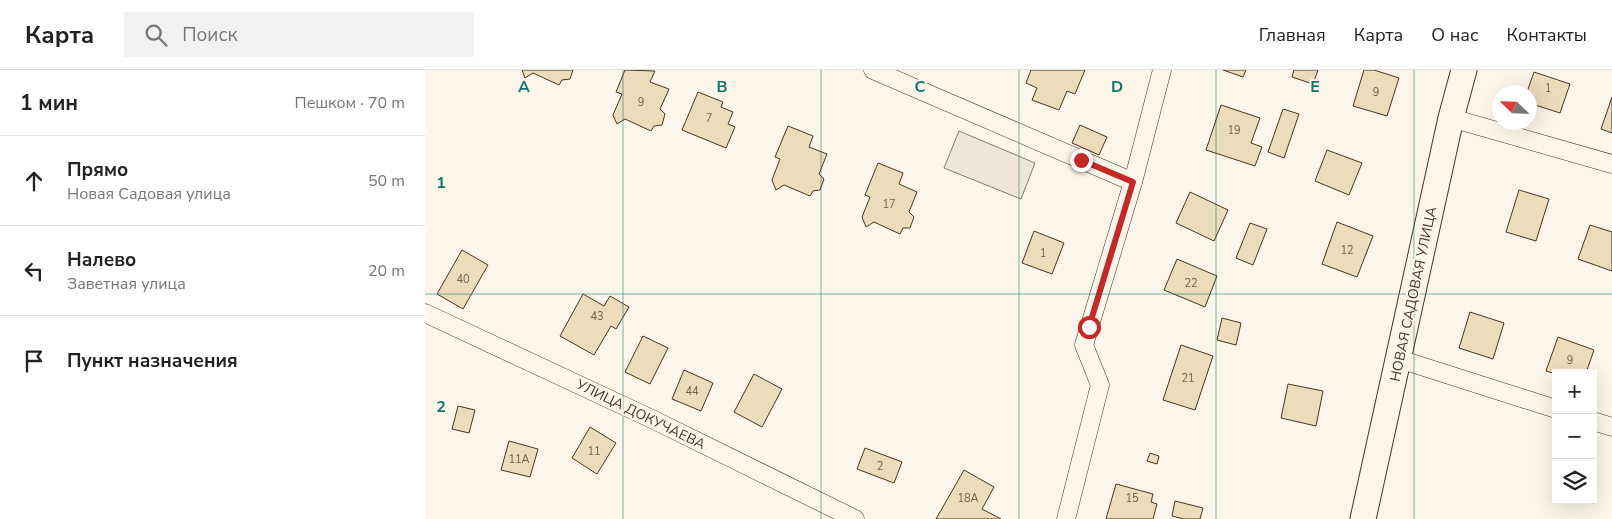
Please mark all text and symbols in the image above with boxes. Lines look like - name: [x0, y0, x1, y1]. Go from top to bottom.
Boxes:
- search box: [124, 12, 474, 57]
- text: Карта: [25, 19, 94, 51]
- icon: search: [142, 21, 170, 49]
- text: Поиск: [182, 22, 237, 48]
- text: Главная: [1259, 23, 1326, 47]
- text: Карта: [1354, 23, 1403, 47]
- text: О нас: [1431, 23, 1479, 47]
- text: Контакты: [1507, 23, 1587, 47]
- text: A: [518, 76, 530, 98]
- text: B: [716, 76, 728, 98]
- text: C: [915, 76, 926, 98]
- text: D: [1111, 76, 1123, 98]
- text: E: [1310, 76, 1320, 98]
- house number: 1: [1545, 81, 1551, 96]
- house number: 9: [1373, 85, 1379, 100]
- north arrow: [1492, 85, 1537, 130]
- text: 1 мин: [20, 89, 78, 117]
- text: Пешком · 70 m: [295, 92, 405, 114]
- house number: 9: [638, 95, 644, 110]
- house number: 7: [706, 111, 712, 126]
- house number: 19: [1227, 123, 1241, 138]
- route end: [1070, 149, 1093, 172]
- text: Прямо: [67, 157, 128, 183]
- icon: ahead: [20, 167, 48, 195]
- text: 50 m: [368, 170, 405, 192]
- text: 1: [436, 172, 446, 194]
- text: Новая Садовая улица: [67, 183, 231, 205]
- house number: 17: [882, 197, 896, 212]
- street label: НОВАЯ САДОВАЯ УЛИЦА: [1386, 205, 1441, 383]
- house number: 12: [1340, 243, 1354, 258]
- house number: 1: [1040, 246, 1046, 261]
- text: Налево: [67, 247, 136, 273]
- icon: left: [20, 257, 48, 285]
- text: 20 m: [368, 260, 405, 282]
- house number: 40: [456, 272, 470, 287]
- text: Заветная улица: [67, 273, 186, 295]
- house number: 22: [1184, 276, 1198, 291]
- house number: 43: [590, 309, 604, 324]
- route start: [1078, 316, 1101, 339]
- icon: arrive: [20, 347, 48, 375]
- text: Пункт назначения: [67, 348, 238, 374]
- house number: 9: [1567, 353, 1573, 368]
- map controls: [1552, 369, 1597, 504]
- button: +: [1552, 369, 1597, 414]
- house number: 21: [1181, 371, 1195, 386]
- street label: УЛИЦА ДОКУЧАЕВА: [572, 374, 709, 454]
- house number: 44: [685, 384, 699, 399]
- text: 2: [436, 396, 446, 418]
- button: −: [1552, 414, 1597, 459]
- house number: 11: [587, 444, 601, 459]
- house number: 11А: [508, 452, 530, 467]
- house number: 2: [877, 459, 883, 474]
- button: layers: [1552, 459, 1597, 504]
- house number: 18А: [957, 491, 979, 506]
- house number: 15: [1125, 491, 1139, 506]

